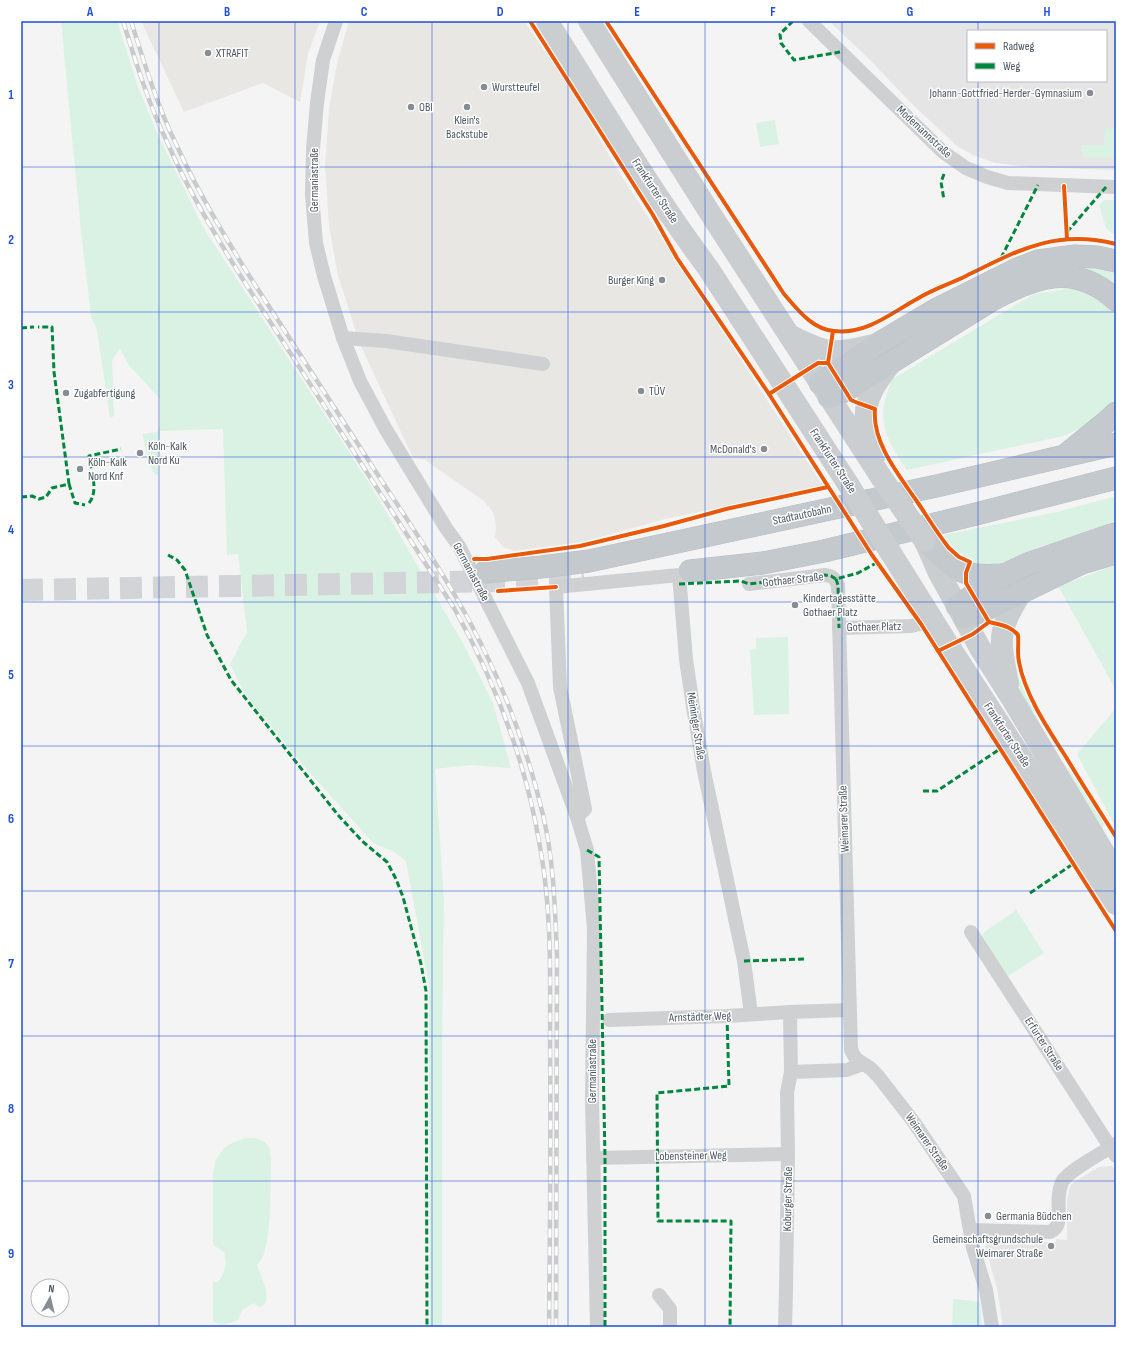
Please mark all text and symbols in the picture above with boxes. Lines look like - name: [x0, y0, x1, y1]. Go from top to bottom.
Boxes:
- text: A: [86, 4, 94, 20]
- text: B: [224, 4, 230, 20]
- text: C: [361, 4, 368, 20]
- text: D: [497, 4, 504, 20]
- text: E: [634, 4, 640, 20]
- text: F: [770, 4, 776, 20]
- text: G: [907, 4, 914, 20]
- text: H: [1044, 4, 1051, 20]
- legend: [967, 30, 1107, 82]
- text: Radweg: [1003, 39, 1035, 54]
- place label: XTRAFIT: [215, 46, 249, 61]
- marker: XTRAFIT: [203, 48, 213, 58]
- text: Weg: [1003, 59, 1020, 74]
- place label: Wurstteufel: [492, 80, 540, 95]
- marker: Wurstteufel: [479, 82, 489, 92]
- place label: Johann-Gottfried-Herder-Gymnasium: [928, 86, 1082, 101]
- text: 1: [8, 87, 14, 103]
- marker: Johann-Gottfried-Herder-Gymnasium: [1085, 88, 1095, 98]
- place label: OBI: [419, 100, 433, 115]
- marker: OBI: [406, 102, 416, 112]
- marker: Klein's Backstube: [462, 102, 472, 112]
- street label: Modemannstraße: [893, 103, 955, 162]
- place label: Klein's Backstube: [446, 113, 488, 142]
- street label: Germaniastraße: [307, 148, 322, 212]
- street label: Frankfurter Straße: [628, 156, 682, 226]
- text: 2: [8, 232, 14, 248]
- place label: Burger King: [608, 273, 654, 288]
- marker: Burger King: [657, 275, 667, 285]
- text: 3: [8, 377, 14, 393]
- place label: TÜV: [649, 384, 666, 399]
- place label: Zugabfertigung: [74, 386, 135, 401]
- marker: TÜV: [636, 386, 646, 396]
- marker: Zugabfertigung: [61, 388, 71, 398]
- street label: Frankfurter Straße: [806, 426, 860, 496]
- place label: Köln-Kalk Nord Ku: [148, 439, 187, 468]
- place label: McDonald's: [710, 442, 756, 457]
- marker: McDonald's: [759, 444, 769, 454]
- marker: Köln-Kalk Nord Ku: [135, 448, 145, 458]
- place label: Köln-Kalk Nord Knf: [88, 455, 127, 484]
- marker: Köln-Kalk Nord Knf: [75, 464, 85, 474]
- street label: Stadtautobahn: [771, 501, 833, 529]
- text: 4: [8, 522, 14, 538]
- street label: Germaniastraße: [449, 540, 493, 604]
- street label: Gothaer Straße: [762, 569, 824, 591]
- place label: Kindertagesstätte Gothaer Platz: [803, 591, 876, 620]
- marker: Kindertagesstätte Gothaer Platz: [790, 600, 800, 610]
- street label: Gothaer Platz: [847, 619, 902, 635]
- text: 5: [8, 667, 14, 683]
- street label: Meininger Straße: [683, 691, 709, 761]
- street label: Frankfurter Straße: [980, 700, 1034, 770]
- street label: Weimarer Straße: [835, 785, 853, 853]
- text: 6: [8, 811, 14, 827]
- text: 7: [8, 956, 14, 972]
- street label: Arnstädter Weg: [668, 1008, 732, 1026]
- street label: Erfurter Straße: [1021, 1014, 1067, 1074]
- street label: Germaniastraße: [585, 1039, 600, 1103]
- text: 8: [8, 1101, 14, 1117]
- street label: Weimarer Straße: [902, 1110, 952, 1174]
- street label: Lobensteiner Weg: [655, 1148, 727, 1164]
- street label: Koburger Straße: [780, 1166, 796, 1232]
- place label: Germania Büdchen: [996, 1209, 1072, 1224]
- marker: Germania Büdchen: [983, 1211, 993, 1221]
- place label: Gemeinschaftsgrundschule Weimarer Straße: [932, 1232, 1043, 1261]
- marker: Gemeinschaftsgrundschule Weimarer Straße: [1046, 1241, 1056, 1251]
- text: 9: [8, 1246, 14, 1262]
- north arrow: [30, 1278, 70, 1318]
- text: N: [48, 1282, 55, 1295]

